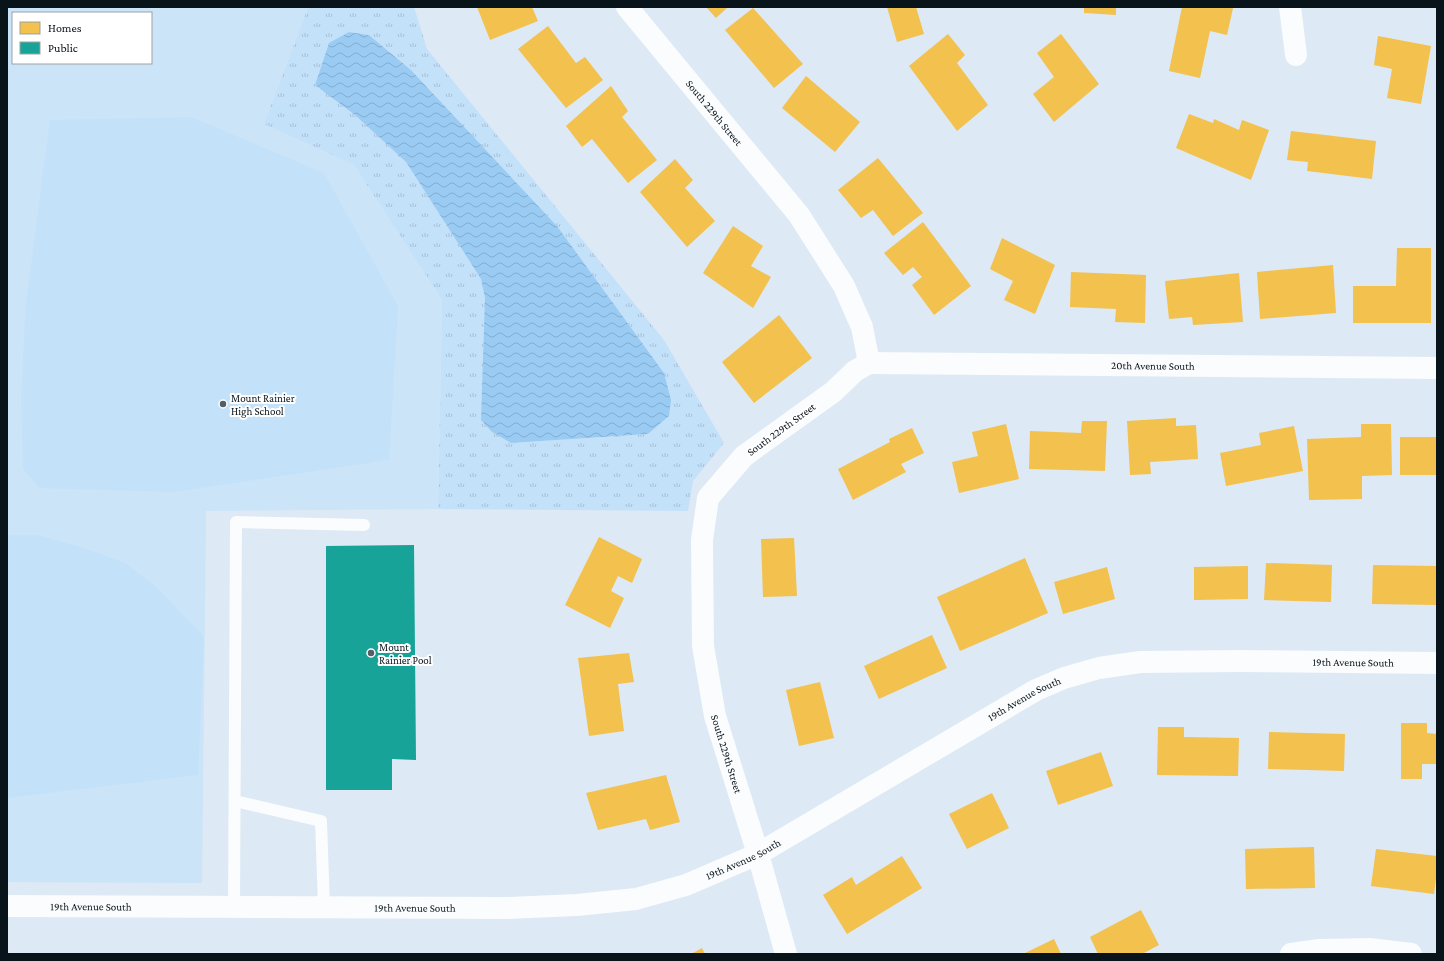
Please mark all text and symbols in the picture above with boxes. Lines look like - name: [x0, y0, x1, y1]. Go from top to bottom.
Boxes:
- legend: [12, 12, 152, 64]
- text: Homes: [48, 21, 82, 35]
- text: Public: [48, 41, 78, 55]
- street label: South 229th Street: [684, 77, 745, 148]
- street label: 20th Avenue South: [1111, 359, 1195, 372]
- place label: Mount Rainier High School: [231, 392, 295, 418]
- marker: Mount Rainier High School: [218, 399, 228, 409]
- street label: South 229th Street: [745, 400, 818, 458]
- place label: Mount Rainier Pool: [379, 641, 432, 666]
- marker: Mount Rainier Pool: [366, 648, 376, 658]
- street label: 19th Avenue South: [1312, 656, 1394, 669]
- street label: 19th Avenue South: [985, 674, 1063, 723]
- street label: South 229th Street: [709, 713, 745, 795]
- street label: 19th Avenue South: [704, 836, 783, 882]
- street label: 19th Avenue South: [50, 900, 132, 912]
- street label: 19th Avenue South: [374, 901, 456, 914]

